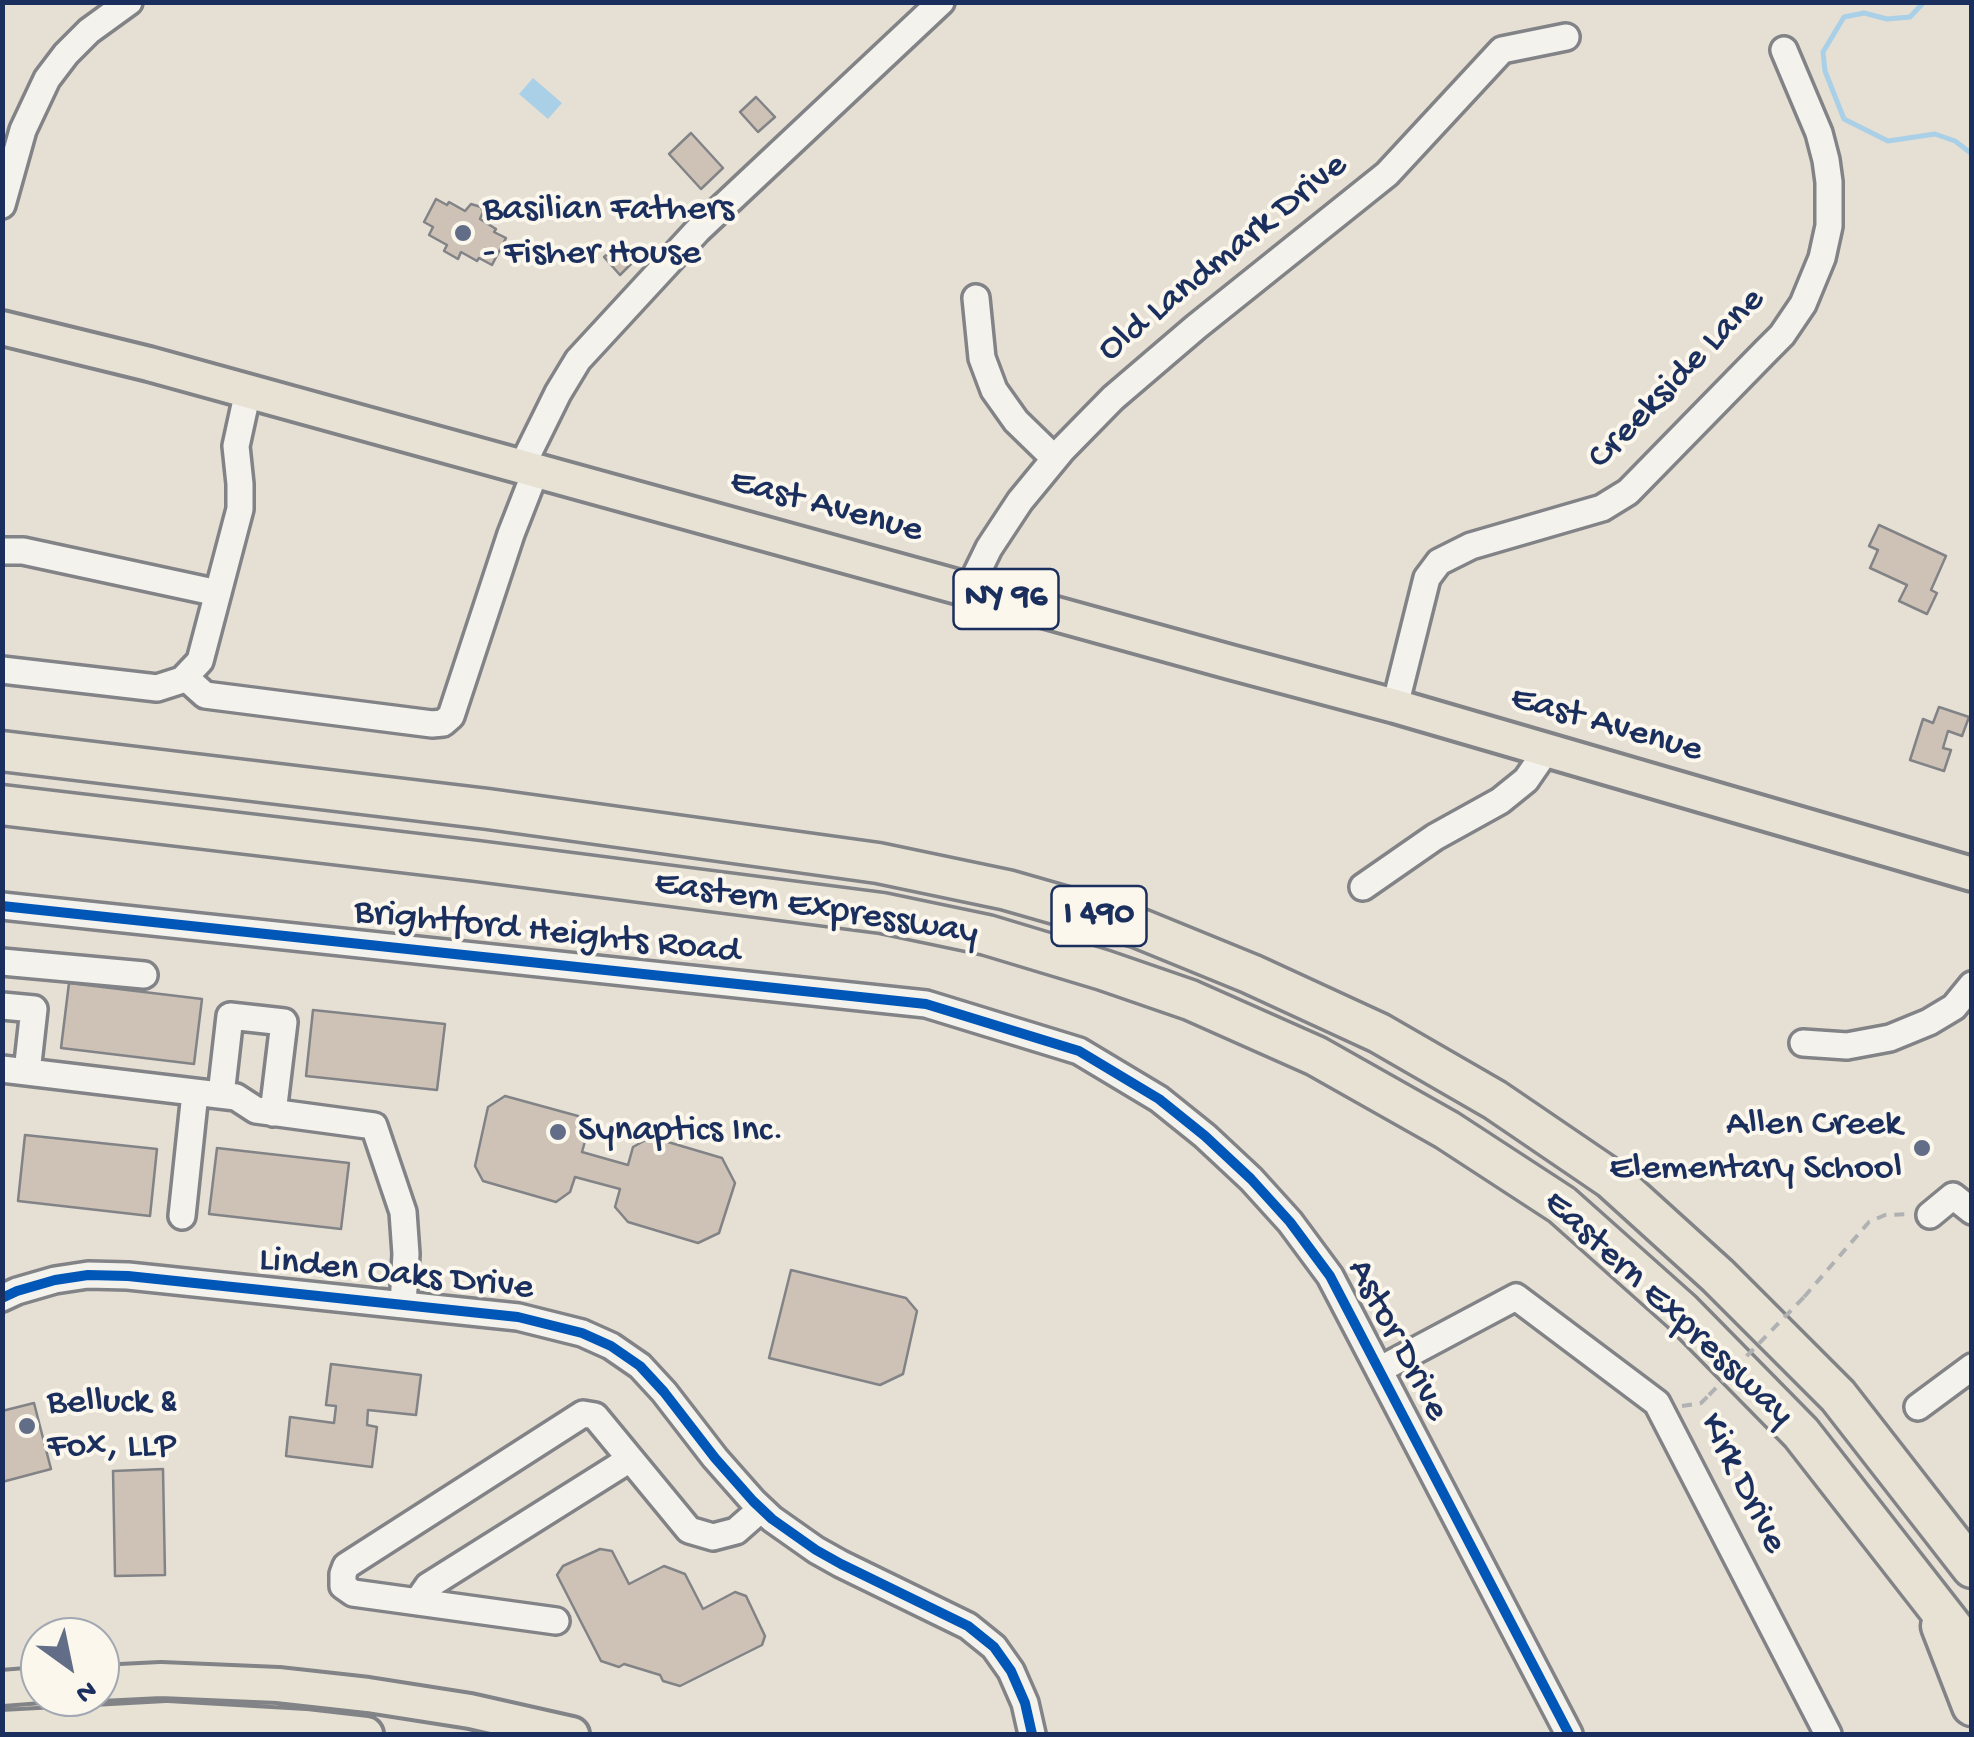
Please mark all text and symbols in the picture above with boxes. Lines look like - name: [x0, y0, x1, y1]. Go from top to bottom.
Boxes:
- street label: Old Landmark Drive: [1090, 144, 1358, 374]
- place label: Basilian Fathers - Fisher House: [483, 188, 734, 278]
- marker: Basilian Fathers - Fisher House: [452, 222, 474, 244]
- street label: Creekside Lane: [1580, 279, 1776, 481]
- street label: East Avenue: [725, 460, 927, 556]
- road number: NY 96: [954, 569, 1058, 629]
- street label: East Avenue: [1505, 677, 1707, 775]
- street label: Eastern Expressway: [651, 862, 981, 958]
- road number: I 490: [1052, 886, 1146, 946]
- street label: Brightford Heights Road: [352, 891, 742, 977]
- place label: Allen Creek Elementary School: [1609, 1103, 1902, 1192]
- place label: Synaptics Inc.: [578, 1109, 784, 1155]
- marker: Synaptics Inc.: [547, 1121, 569, 1143]
- marker: Allen Creek Elementary School: [1911, 1137, 1933, 1159]
- street label: Eastern Expressway: [1532, 1182, 1802, 1438]
- street label: Linden Oaks Drive: [256, 1239, 536, 1313]
- street label: Astor Drive: [1334, 1252, 1458, 1430]
- place label: Belluck & Fox, LLP: [47, 1381, 177, 1470]
- street label: Kirk Drive: [1686, 1406, 1796, 1562]
- marker: Belluck & Fox, LLP: [16, 1415, 38, 1437]
- north arrow: [20, 1617, 120, 1717]
- text: N: [69, 1672, 102, 1710]

